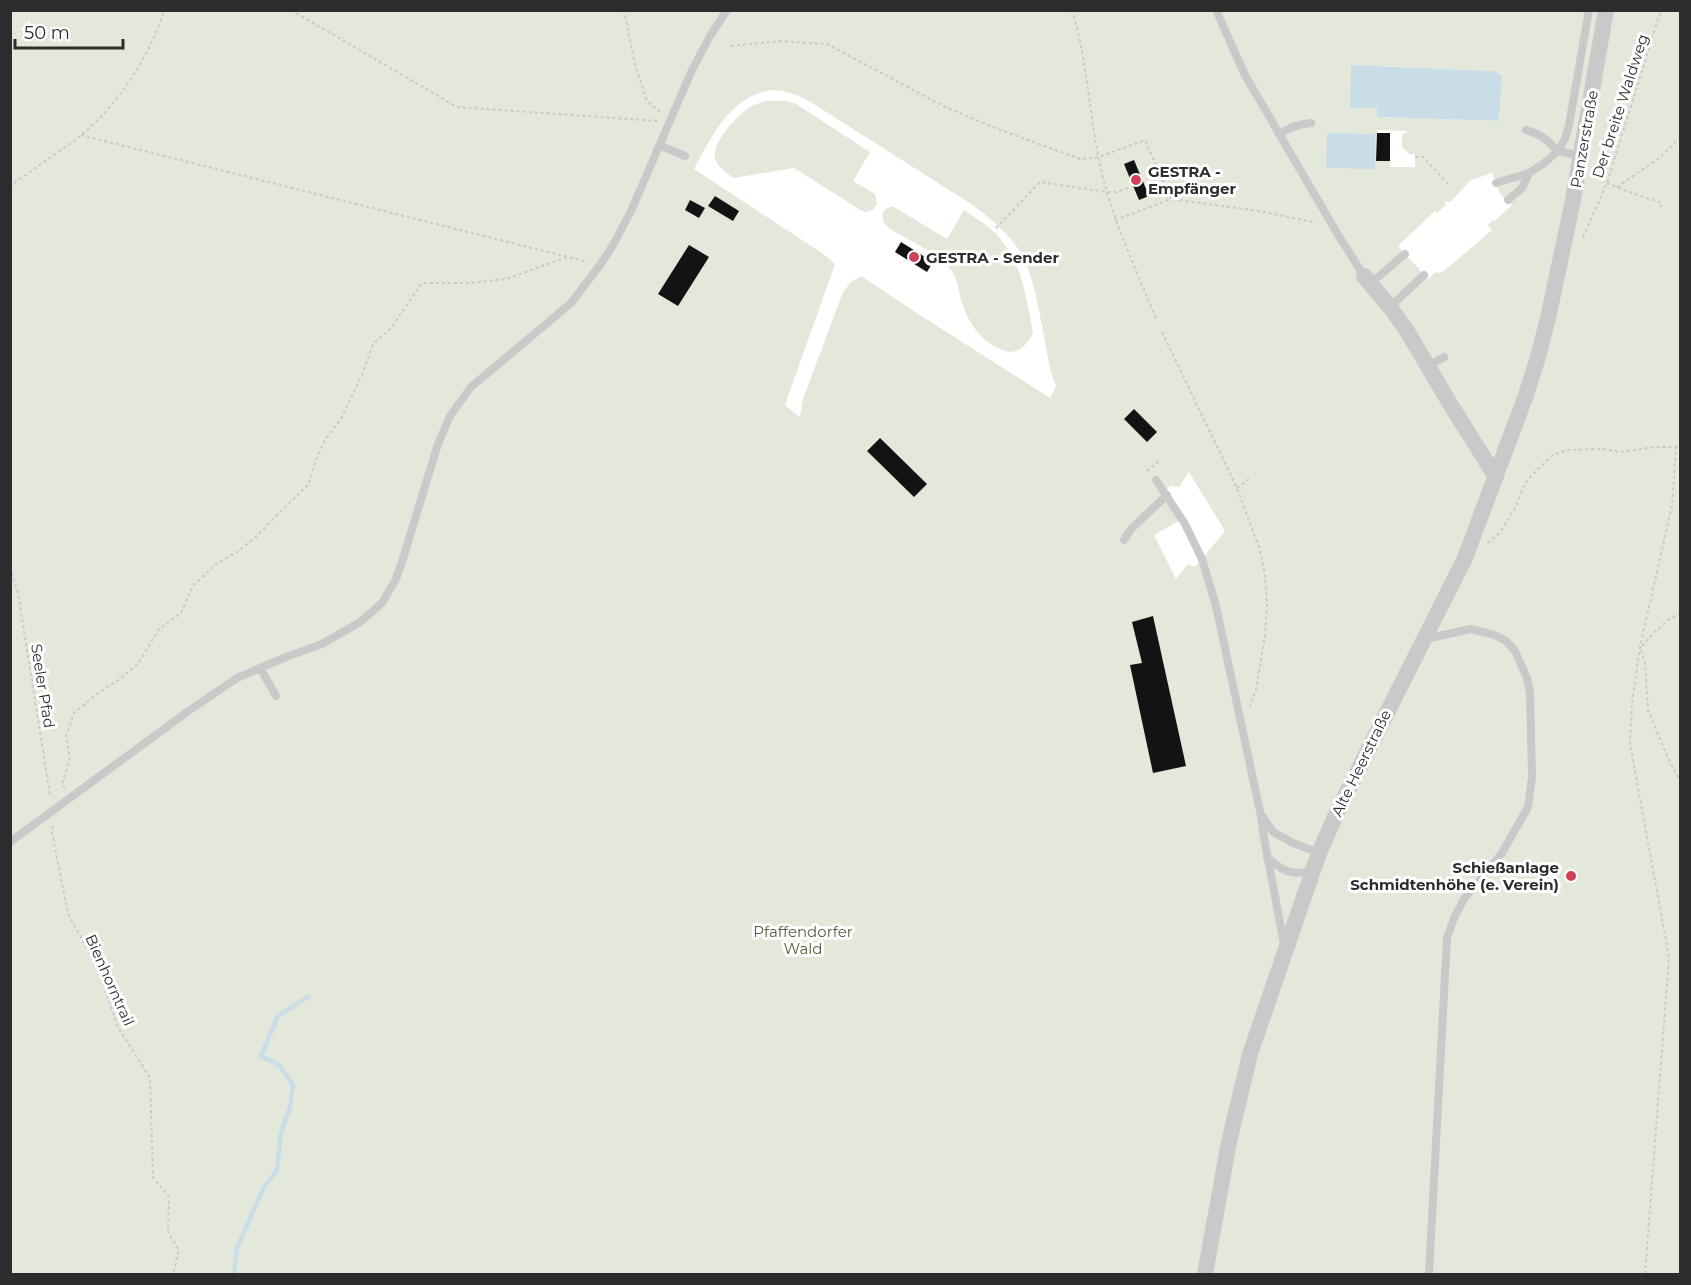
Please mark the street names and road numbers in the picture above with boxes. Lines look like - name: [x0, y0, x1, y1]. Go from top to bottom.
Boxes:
- street label: Der breite Waldweg: [1588, 32, 1652, 180]
- street label: Panzerstraße: [1566, 89, 1602, 189]
- street label: Seeler Pfad: [27, 642, 59, 730]
- street label: Alte Heerstraße: [1327, 706, 1395, 820]
- street label: Bienhorntrail: [81, 931, 139, 1029]

